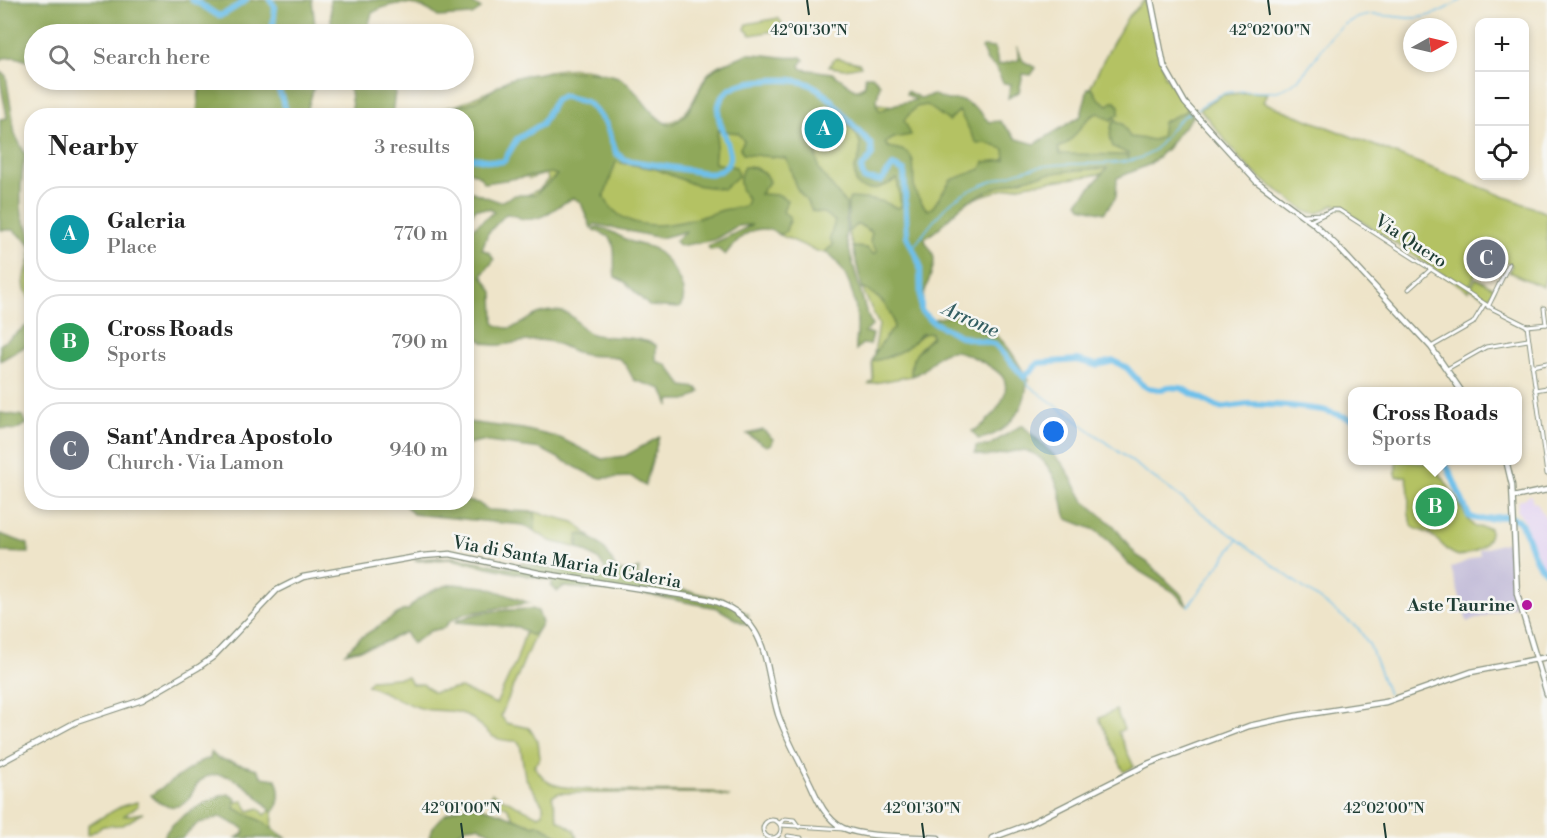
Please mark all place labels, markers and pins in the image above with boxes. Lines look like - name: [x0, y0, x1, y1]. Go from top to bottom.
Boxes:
- pin: A: [804, 106, 844, 152]
- pin: C: [1466, 236, 1506, 282]
- pin: B: [1416, 484, 1454, 530]
- place label: Aste Taurine: [1406, 594, 1515, 617]
- marker: Aste Taurine: [1520, 598, 1534, 612]

